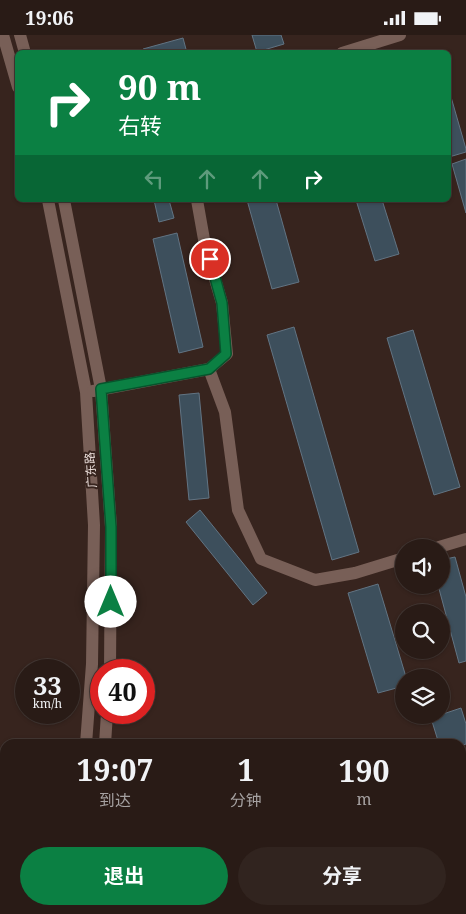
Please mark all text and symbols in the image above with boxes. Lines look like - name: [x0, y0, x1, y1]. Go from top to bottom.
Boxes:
- text: 19:06: [25, 5, 74, 31]
- text: 90 m: [118, 63, 201, 110]
- icon: right: [35, 70, 100, 135]
- text: 右转: [118, 110, 162, 140]
- icon: left: [140, 165, 168, 193]
- icon: ahead: [193, 165, 221, 193]
- icon: ahead: [246, 165, 274, 193]
- icon: right: [299, 165, 327, 193]
- pin: [189, 238, 231, 280]
- icon: arrive: [196, 245, 224, 273]
- street label: 广东路: [81, 451, 100, 489]
- map controls: [395, 539, 450, 724]
- button: sound: [395, 539, 450, 594]
- position arrow: [84, 575, 136, 627]
- button: search: [395, 604, 450, 659]
- speed limit sign: 40: [90, 659, 155, 724]
- text: 33: [33, 668, 62, 702]
- button: layers: [395, 669, 450, 724]
- text: km/h: [33, 695, 62, 712]
- text: 19:07: [77, 749, 153, 790]
- text: 1: [238, 749, 255, 790]
- text: 190: [339, 750, 389, 791]
- text: m: [356, 788, 372, 810]
- text: 到达: [99, 789, 131, 811]
- text: 分钟: [230, 789, 262, 811]
- button: 退出: [20, 847, 228, 905]
- button: 分享: [238, 847, 446, 905]

